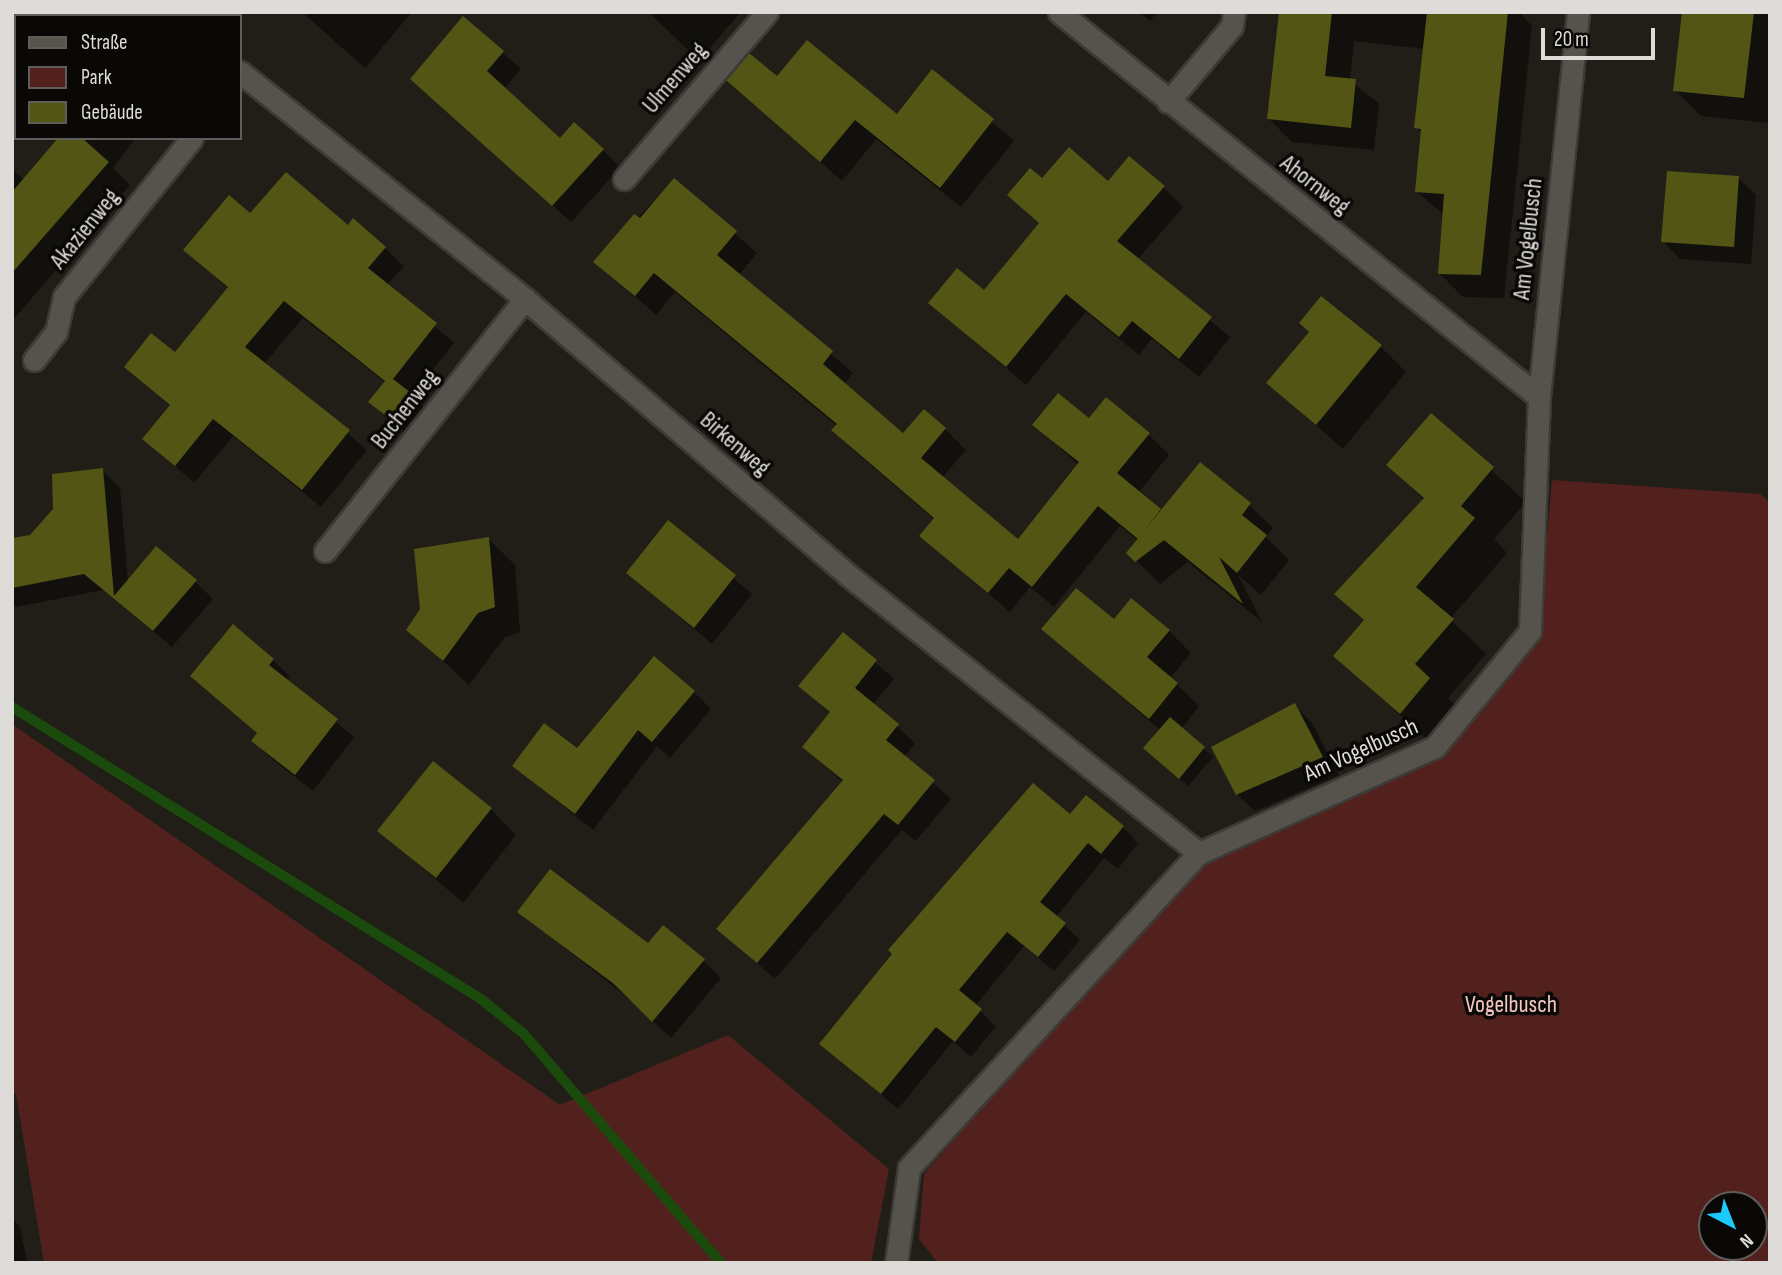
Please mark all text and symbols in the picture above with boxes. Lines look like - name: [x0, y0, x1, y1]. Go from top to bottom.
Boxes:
- legend: [14, 14, 242, 140]
- scale bar: [1544, 14, 1658, 58]
- text: 20 m: [1554, 27, 1589, 52]
- text: Straße: [81, 30, 127, 55]
- street label: Ulmenweg: [636, 37, 714, 119]
- text: Park: [81, 65, 112, 90]
- text: Gebäude: [81, 100, 143, 125]
- street label: Ahornweg: [1274, 149, 1356, 221]
- street label: Am Vogelbusch: [1507, 177, 1549, 301]
- street label: Akazienweg: [44, 183, 126, 275]
- street label: Buchenweg: [365, 363, 445, 455]
- street label: Birkenweg: [694, 406, 776, 482]
- street label: Am Vogelbusch: [1299, 712, 1423, 788]
- park label: Vogelbusch: [1465, 991, 1557, 1019]
- north arrow: [1698, 1191, 1768, 1261]
- text: N: [1735, 1229, 1758, 1252]

